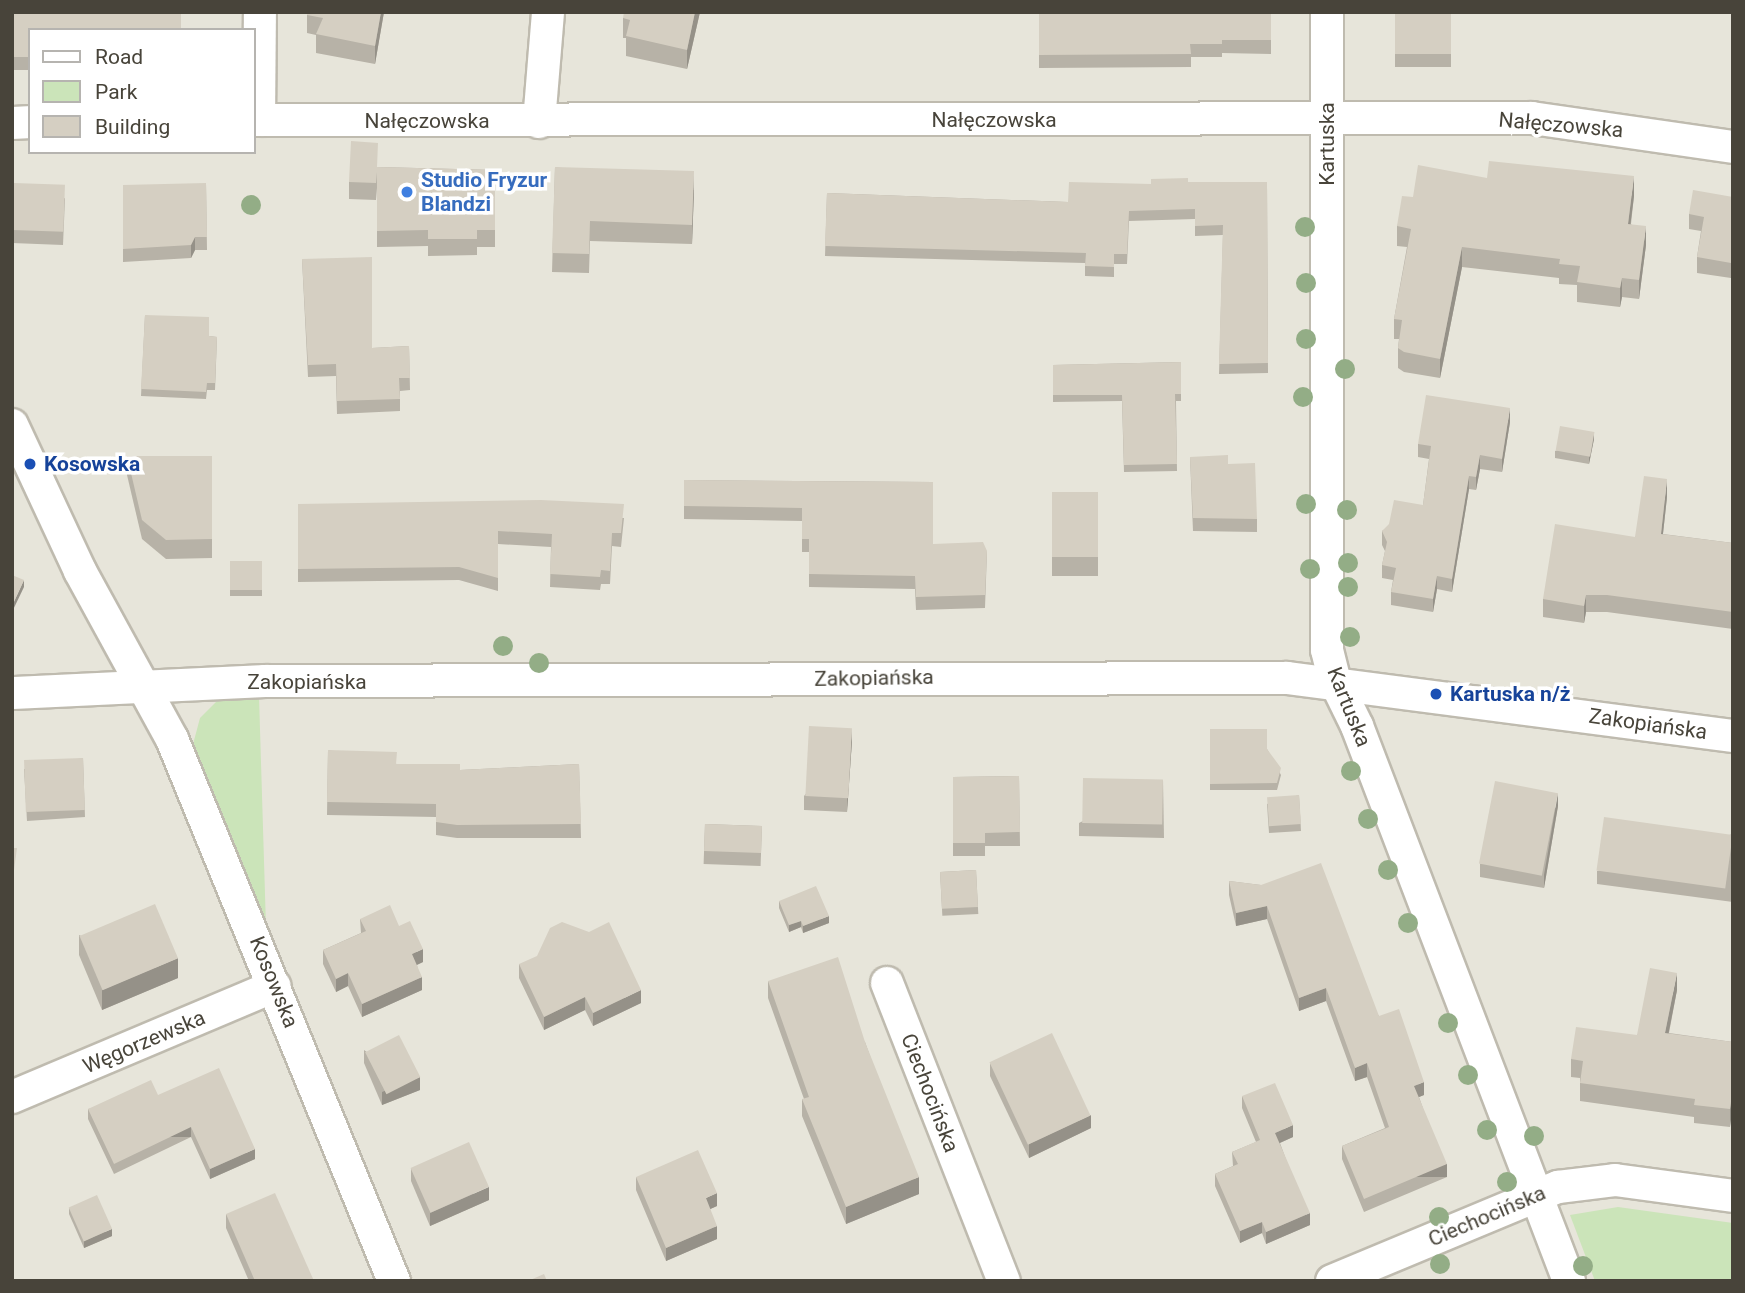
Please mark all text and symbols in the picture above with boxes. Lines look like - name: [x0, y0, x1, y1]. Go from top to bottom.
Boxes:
- legend: [28, 28, 256, 154]
- text: Road: [95, 45, 143, 69]
- text: Park: [95, 80, 137, 104]
- street label: Kartuska: [1314, 102, 1340, 186]
- street label: Nałęczowska: [931, 107, 1057, 133]
- street label: Nałęczowska: [1498, 107, 1624, 143]
- street label: Nałęczowska: [364, 108, 490, 134]
- text: Building: [95, 115, 170, 139]
- place label: Studio Fryzur Blandzi: [421, 167, 547, 217]
- marker: Studio Fryzur Blandzi: [399, 184, 415, 200]
- place label: Kosowska: [44, 451, 140, 477]
- marker: Kosowska: [22, 456, 38, 472]
- street label: Zakopiańska: [814, 664, 934, 692]
- street label: Kartuska: [1322, 664, 1376, 750]
- street label: Zakopiańska: [247, 669, 367, 695]
- place label: Kartuska n/ż: [1450, 681, 1570, 707]
- marker: Kartuska n/ż: [1428, 686, 1444, 702]
- street label: Zakopiańska: [1587, 703, 1709, 745]
- street label: Kosowska: [244, 933, 304, 1031]
- street label: Węgorzewska: [79, 1005, 209, 1079]
- street label: Ciechocińska: [896, 1030, 964, 1156]
- street label: Ciechocińska: [1425, 1180, 1549, 1252]

